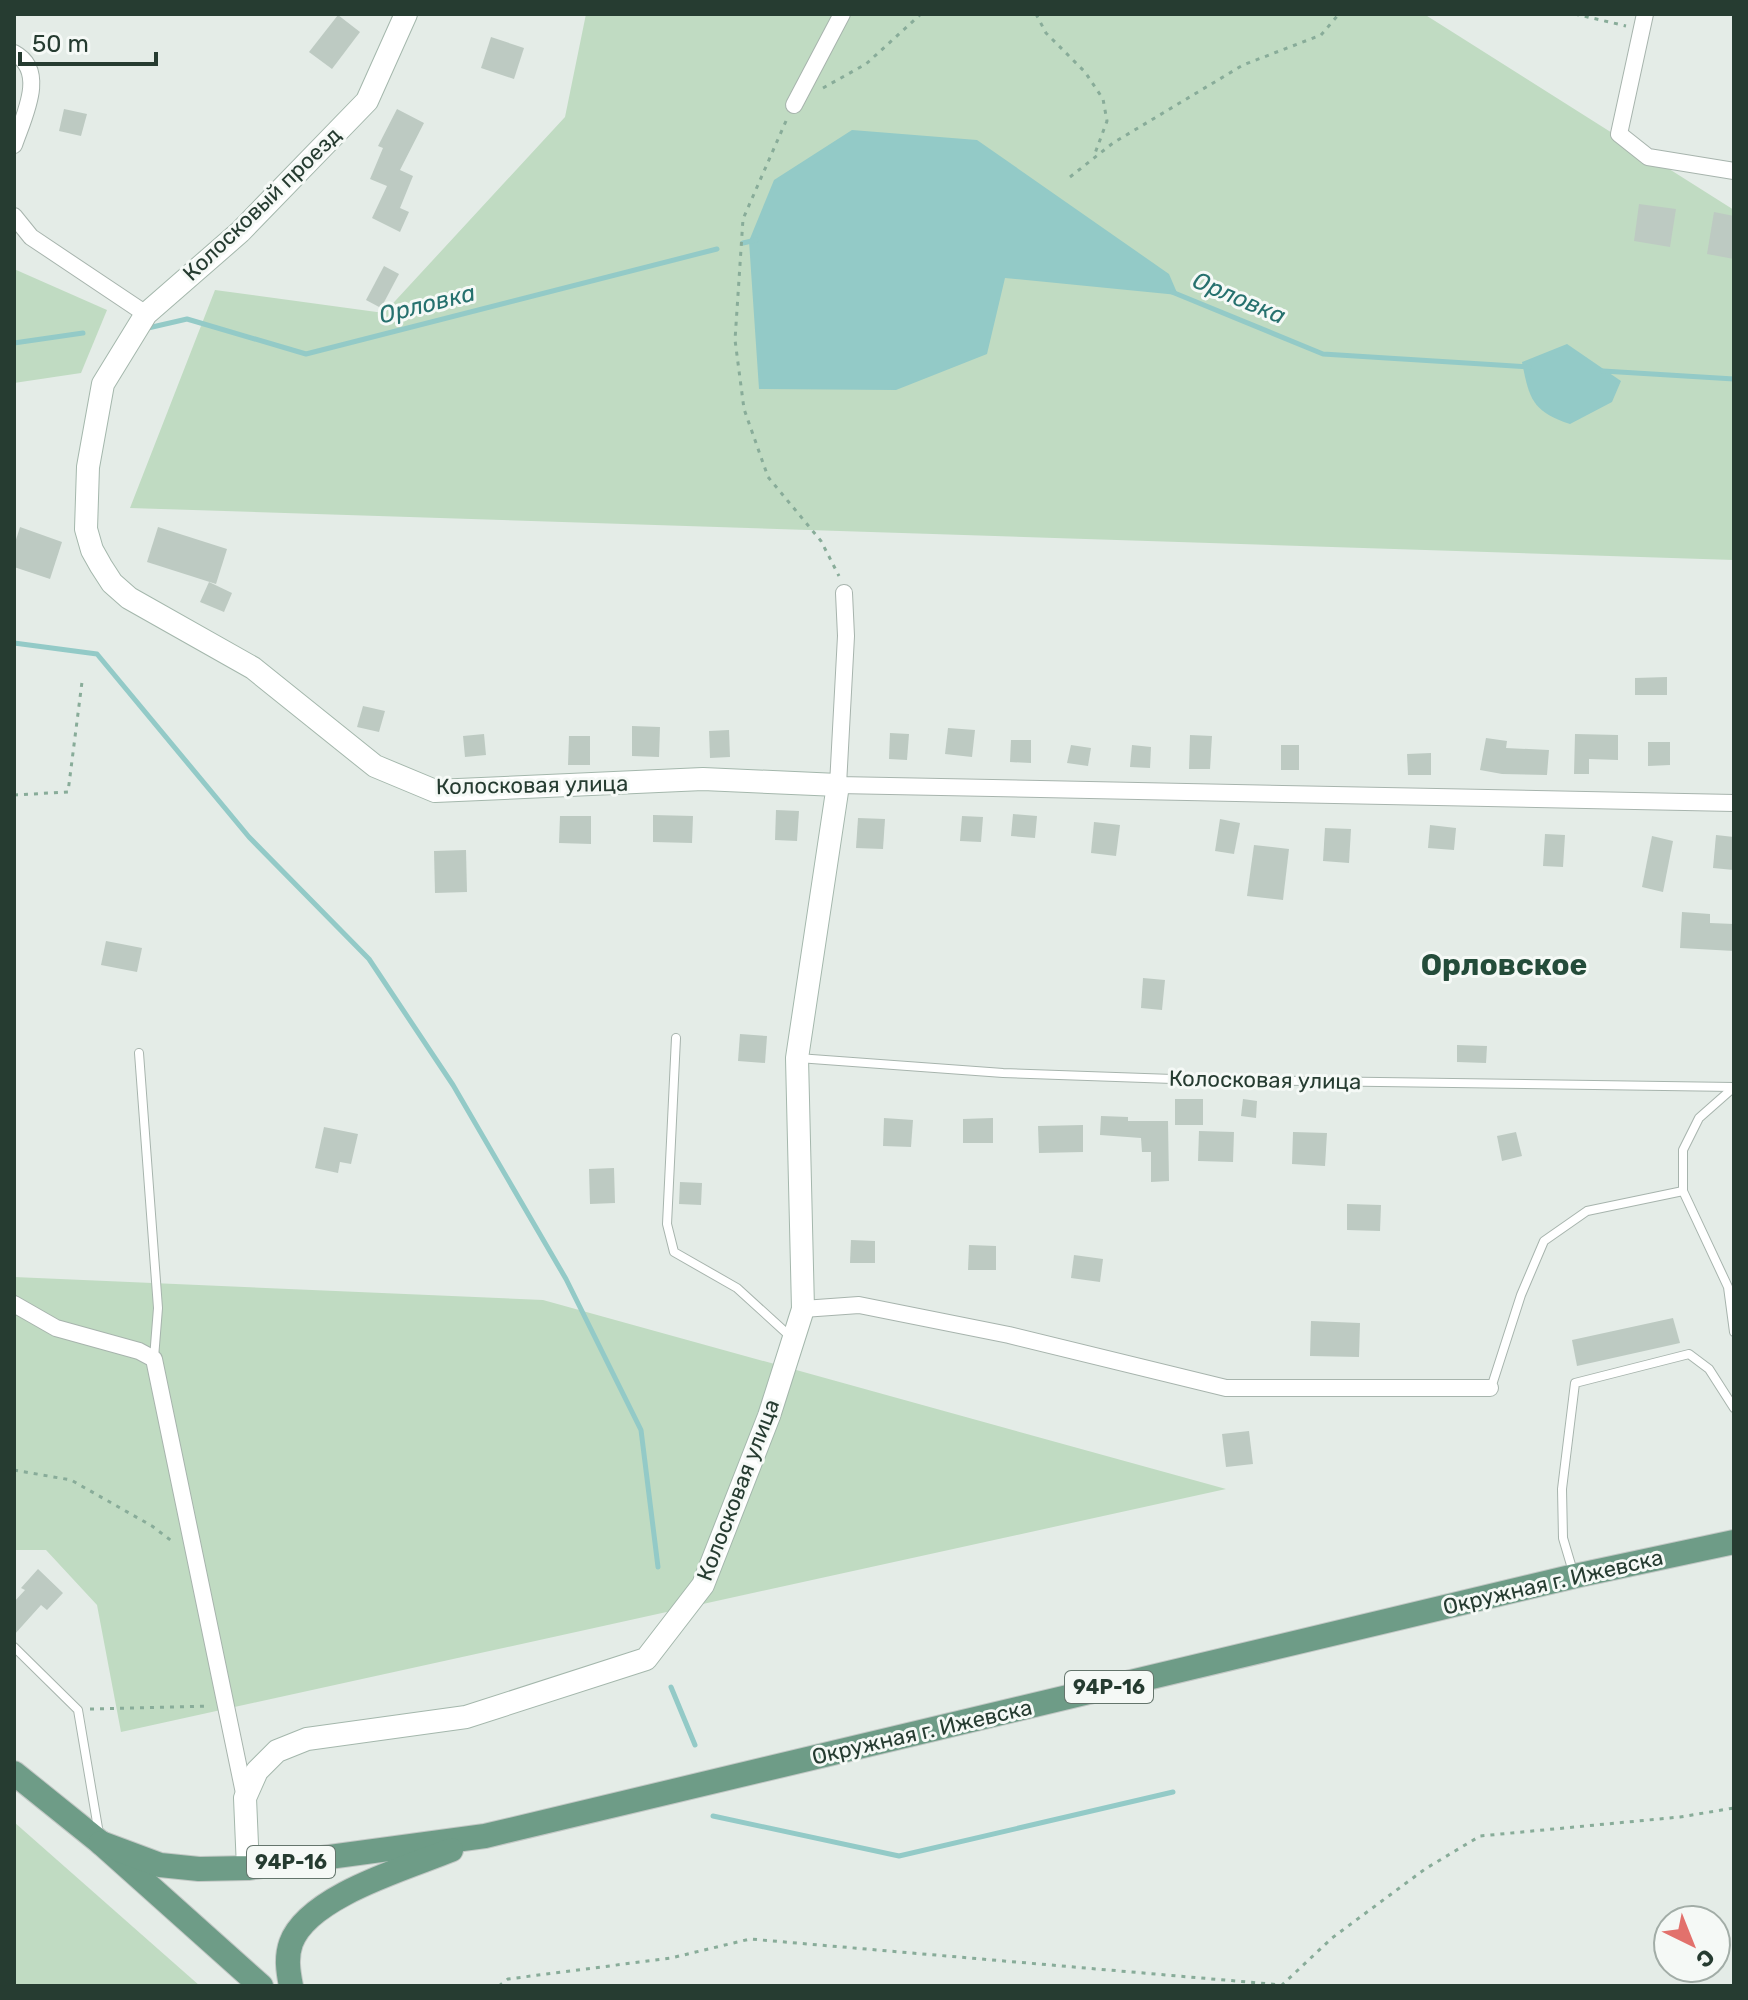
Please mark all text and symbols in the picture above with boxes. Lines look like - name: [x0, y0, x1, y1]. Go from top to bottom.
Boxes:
- scale bar: [20, 16, 156, 66]
- text: 50 m: [32, 30, 89, 58]
- street label: Колосковый проезд: [177, 122, 347, 286]
- water label: Орловка: [1188, 266, 1290, 330]
- water label: Орловка: [376, 279, 478, 329]
- street label: Колосковая улица: [436, 770, 628, 800]
- district label: Орловское: [1421, 947, 1587, 983]
- street label: Колосковая улица: [1169, 1065, 1361, 1095]
- street label: Колосковая улица: [691, 1395, 785, 1585]
- street label: Окружная г. Ижевска: [1440, 1544, 1666, 1620]
- road number: 94Р-16: [1065, 1671, 1153, 1703]
- street label: Окружная г. Ижевска: [809, 1694, 1035, 1770]
- road number: 94Р-16: [247, 1846, 335, 1878]
- north arrow: [1652, 1904, 1732, 1984]
- text: С: [1690, 1943, 1720, 1973]

